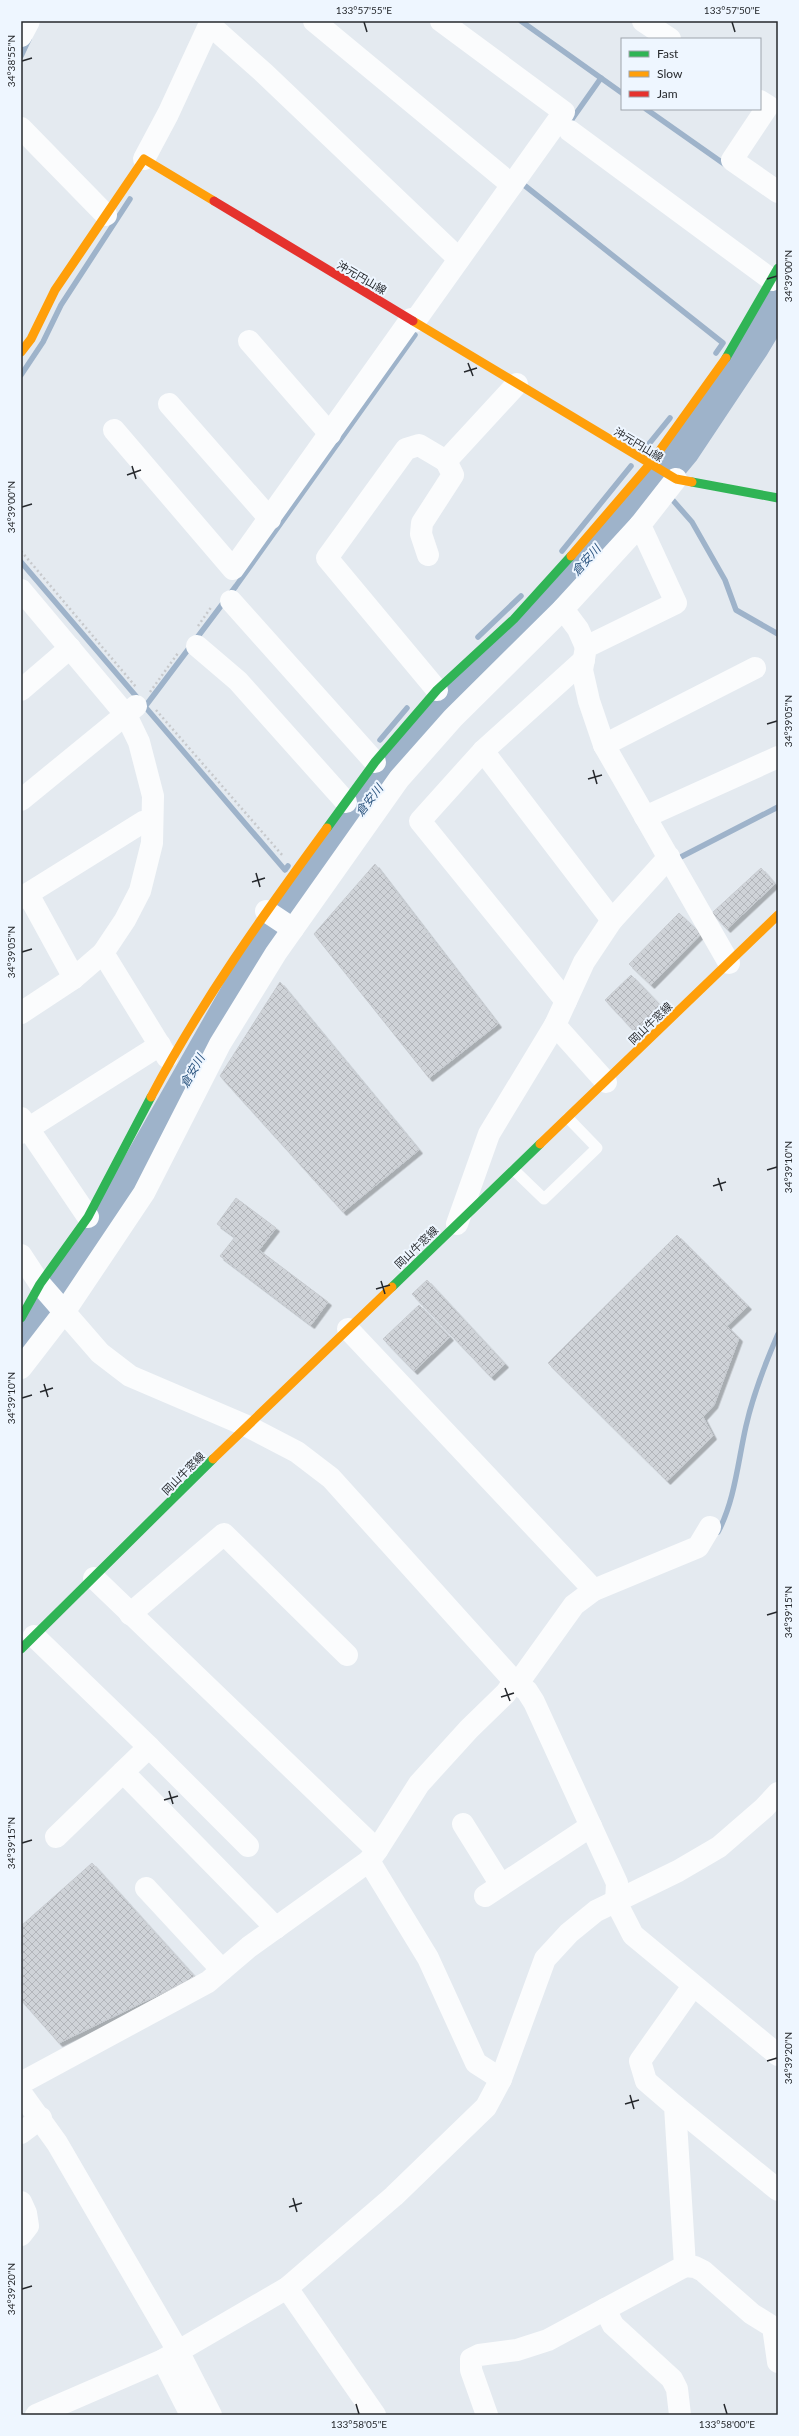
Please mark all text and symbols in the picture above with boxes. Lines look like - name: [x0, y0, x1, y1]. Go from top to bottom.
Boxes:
- text: 133°57'55"E: [336, 4, 392, 16]
- text: 133°57'50"E: [704, 4, 760, 16]
- text: 34°38'55"N: [5, 35, 17, 87]
- legend: [621, 38, 761, 110]
- text: Fast: [657, 46, 679, 61]
- text: Slow: [657, 66, 683, 81]
- text: Jam: [657, 86, 678, 101]
- text: 34°39'00"N: [782, 250, 794, 302]
- street label: 沖元円山線: [335, 258, 389, 296]
- street label: 沖元円山線: [612, 424, 666, 464]
- text: 34°39'00"N: [5, 481, 17, 533]
- water label: 倉安川: [568, 540, 605, 578]
- text: 34°39'05"N: [782, 695, 794, 747]
- water label: 倉安川: [352, 780, 387, 819]
- text: 34°39'05"N: [5, 926, 17, 978]
- street label: 岡山牛窓線: [626, 999, 674, 1047]
- water label: 倉安川: [177, 1050, 208, 1090]
- text: 34°39'10"N: [782, 1141, 794, 1193]
- street label: 岡山牛窓線: [392, 1223, 440, 1271]
- text: 34°39'10"N: [5, 1372, 17, 1424]
- street label: 岡山牛窓線: [159, 1449, 207, 1497]
- text: 34°39'15"N: [782, 1586, 794, 1638]
- text: 34°39'15"N: [5, 1817, 17, 1869]
- text: 34°39'20"N: [782, 2032, 794, 2084]
- text: 34°39'20"N: [5, 2263, 17, 2315]
- text: 133°58'05"E: [331, 2418, 387, 2430]
- text: 133°58'00"E: [699, 2418, 755, 2430]

